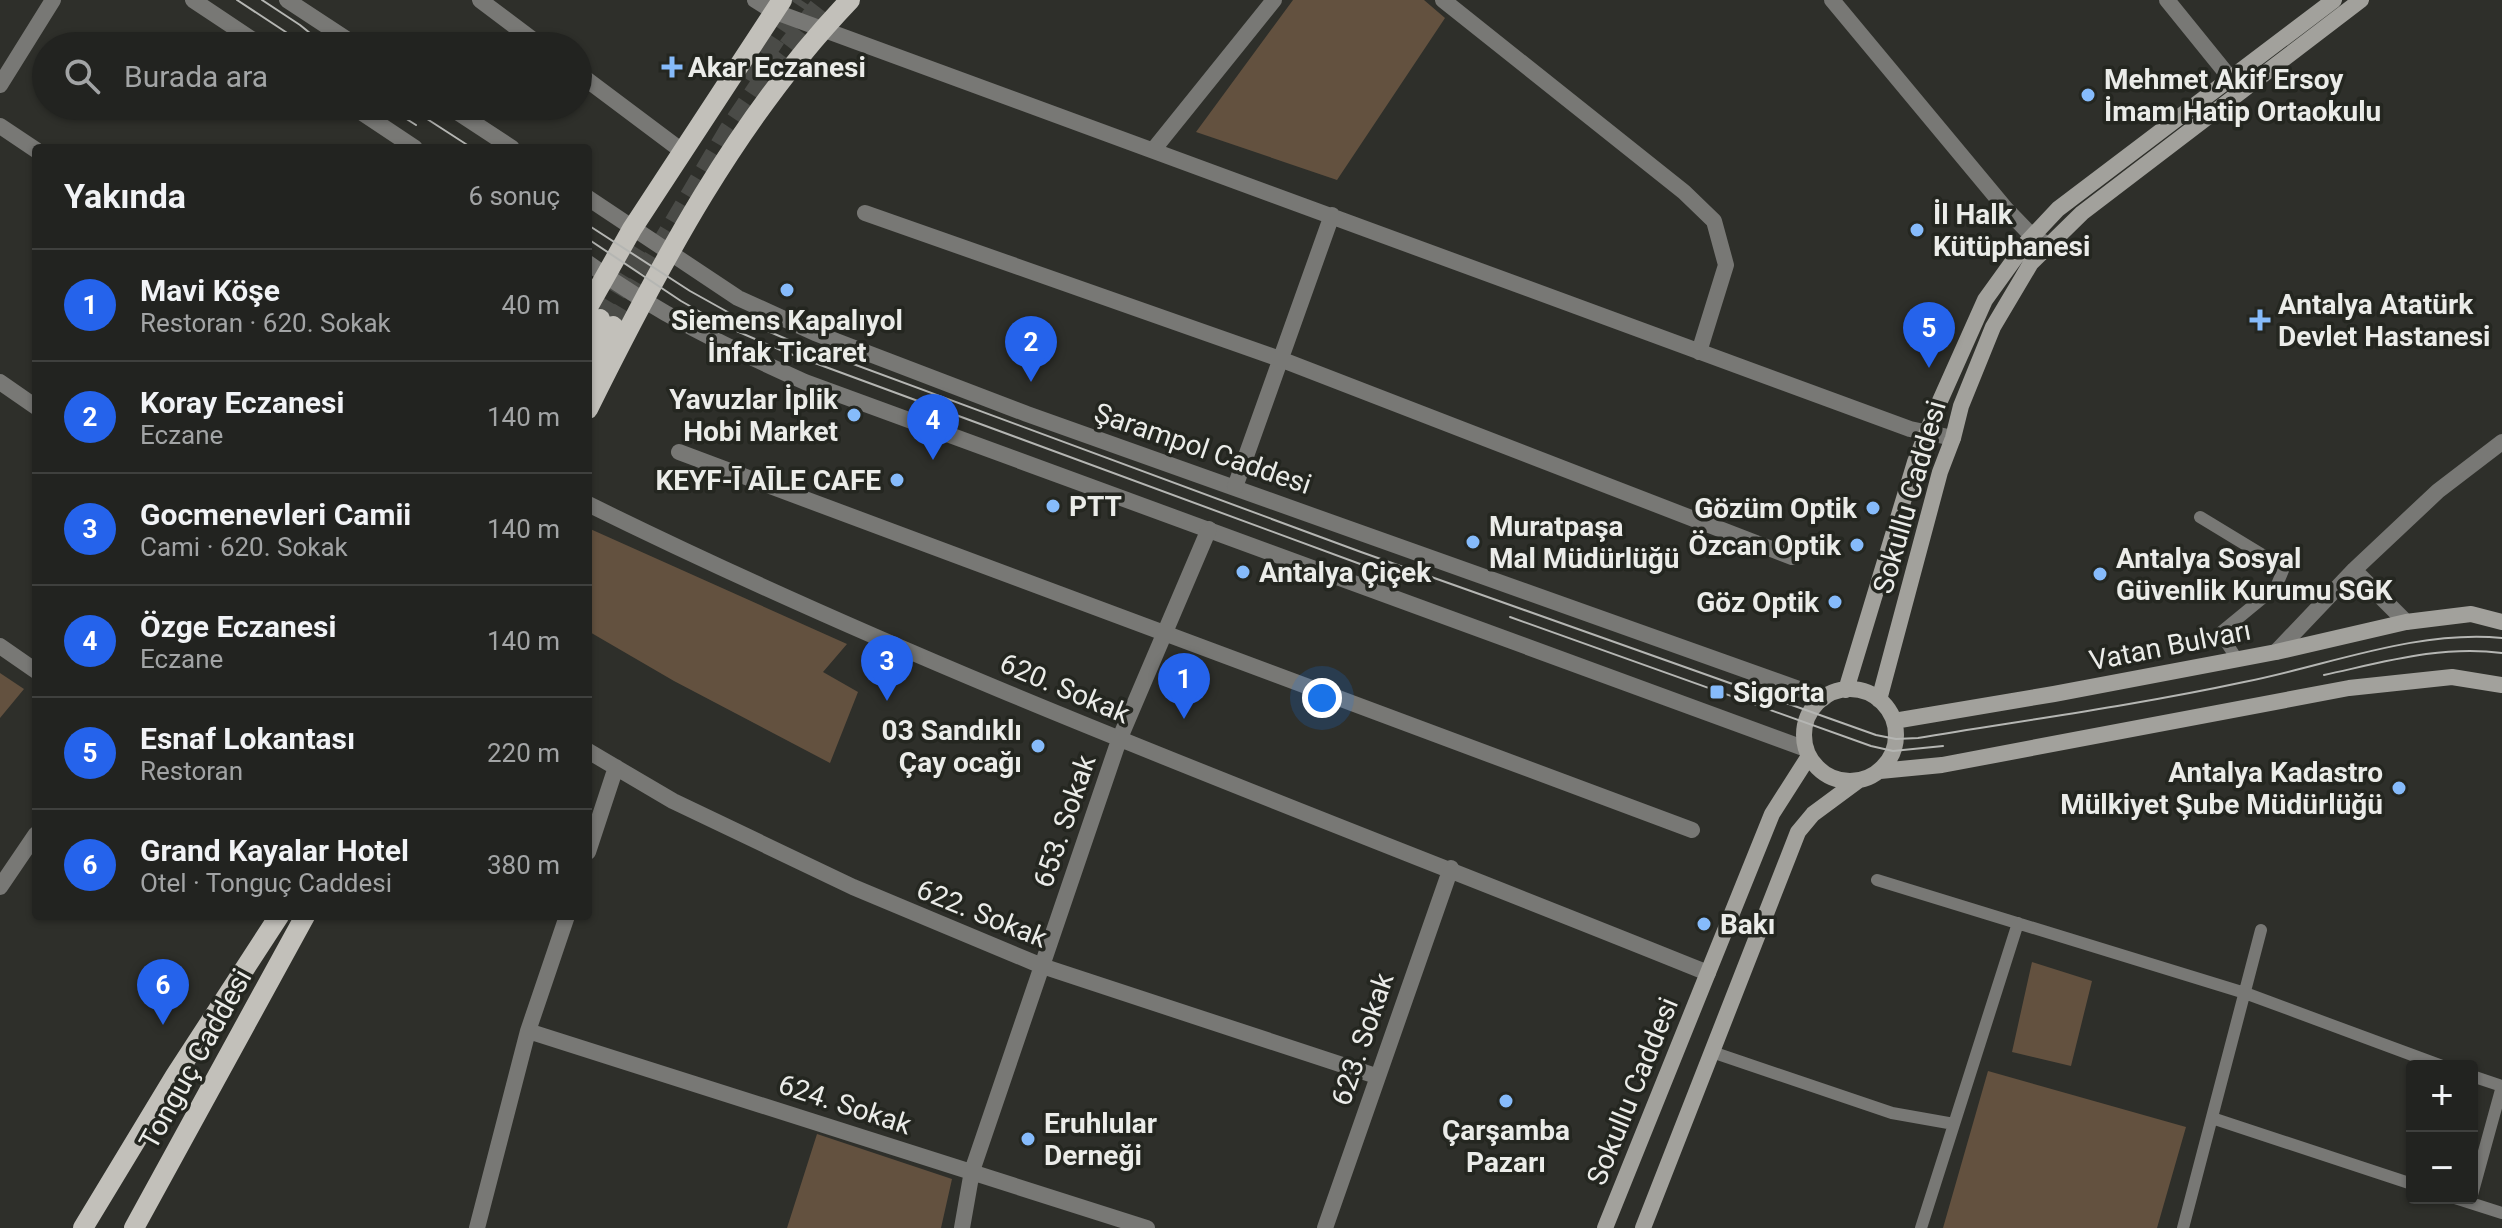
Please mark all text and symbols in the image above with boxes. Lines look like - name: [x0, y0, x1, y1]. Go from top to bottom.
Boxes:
- search box: [32, 32, 592, 120]
- place label: Akar Eczanesi: [688, 51, 866, 84]
- icon: search: [60, 54, 104, 98]
- marker: Akar Eczanesi: [663, 58, 681, 76]
- text: Burada ara: [124, 59, 268, 94]
- place label: Mehmet Akif Ersoy İmam Hatip Ortaokulu: [2104, 63, 2381, 128]
- marker: Mehmet Akif Ersoy İmam Hatip Ortaokulu: [2079, 86, 2097, 104]
- text: Yakında: [64, 176, 186, 216]
- text: 6 sonuç: [468, 181, 560, 211]
- place label: İl Halk Kütüphanesi: [1933, 198, 2090, 263]
- marker: İl Halk Kütüphanesi: [1908, 221, 1926, 239]
- text: Mavi Köşe: [140, 273, 280, 308]
- marker: Siemens Kapalıyol İnfak Ticaret: [778, 281, 796, 299]
- place label: Antalya Atatürk Devlet Hastanesi: [2278, 288, 2491, 353]
- text: 1: [83, 290, 97, 320]
- text: 40 m: [502, 290, 560, 320]
- pin: 5: [1903, 302, 1955, 368]
- place label: Siemens Kapalıyol İnfak Ticaret: [671, 304, 903, 369]
- text: Restoran · 620. Sokak: [140, 308, 391, 338]
- marker: Antalya Atatürk Devlet Hastanesi: [2249, 309, 2271, 331]
- pin: 2: [1005, 316, 1057, 382]
- place label: Yavuzlar İplik Hobi Market: [669, 383, 839, 448]
- text: Koray Eczanesi: [140, 385, 344, 420]
- pin: 4: [907, 394, 959, 460]
- street label: Şarampol Caddesi: [1090, 396, 1316, 501]
- street label: Sokullu Caddesi: [1866, 397, 1953, 598]
- text: 2: [83, 402, 97, 432]
- text: 140 m: [487, 402, 560, 432]
- marker: Yavuzlar İplik Hobi Market: [845, 406, 863, 424]
- text: Eczane: [140, 420, 223, 450]
- place label: KEYF-Ī AĪLE CAFE: [655, 464, 881, 497]
- marker: KEYF-Ī AĪLE CAFE: [888, 471, 906, 489]
- place label: PTT: [1069, 490, 1122, 523]
- place label: Gözüm Optik: [1694, 492, 1858, 525]
- text: Gocmenevleri Camii: [140, 497, 411, 532]
- marker: PTT: [1044, 497, 1062, 515]
- marker: Gözüm Optik: [1864, 499, 1882, 517]
- place label: Muratpaşa Mal Müdürlüğü: [1489, 510, 1680, 575]
- text: 3: [83, 514, 97, 544]
- text: 140 m: [487, 514, 560, 544]
- place label: Özcan Optik: [1689, 529, 1842, 562]
- text: Cami · 620. Sokak: [140, 532, 348, 562]
- marker: Muratpaşa Mal Müdürlüğü: [1464, 533, 1482, 551]
- marker: Özcan Optik: [1848, 536, 1866, 554]
- place label: Antalya Sosyal Güvenlik Kurumu SGK: [2116, 542, 2393, 607]
- place label: Antalya Çiçek: [1259, 556, 1432, 589]
- marker: Antalya Çiçek: [1234, 563, 1252, 581]
- marker: Antalya Sosyal Güvenlik Kurumu SGK: [2091, 565, 2109, 583]
- place label: Göz Optik: [1696, 586, 1820, 619]
- marker: Göz Optik: [1826, 593, 1844, 611]
- text: Özge Eczanesi: [140, 609, 336, 644]
- street label: Vatan Bulvarı: [2086, 614, 2254, 677]
- text: 4: [83, 626, 97, 656]
- text: 140 m: [487, 626, 560, 656]
- pin: 3: [861, 635, 913, 701]
- text: Eczane: [140, 644, 223, 674]
- street label: 620. Sokak: [995, 646, 1135, 731]
- pin: 1: [1158, 653, 1210, 719]
- place label: Sigorta: [1733, 676, 1825, 709]
- your location: [1302, 678, 1342, 718]
- marker: Sigorta: [1708, 683, 1726, 701]
- place label: 03 Sandıklı Çay ocağı: [882, 714, 1022, 779]
- text: Esnaf Lokantası: [140, 721, 355, 756]
- marker: 03 Sandıklı Çay ocağı: [1029, 737, 1047, 755]
- text: 5: [83, 738, 97, 768]
- text: 220 m: [487, 738, 560, 768]
- street label: 653. Sokak: [1026, 750, 1103, 892]
- text: Restoran: [140, 756, 243, 786]
- place label: Antalya Kadastro Mülkiyet Şube Müdürlüğü: [2060, 756, 2383, 821]
- marker: Antalya Kadastro Mülkiyet Şube Müdürlüğü: [2390, 779, 2408, 797]
- text: Grand Kayalar Hotel: [140, 833, 409, 868]
- text: 6: [83, 850, 97, 880]
- text: 380 m: [487, 850, 560, 880]
- text: Otel · Tonguç Caddesi: [140, 868, 392, 898]
- street label: 622. Sokak: [912, 872, 1053, 955]
- place label: Bakı: [1720, 908, 1775, 941]
- marker: Bakı: [1695, 915, 1713, 933]
- pin: 6: [137, 959, 189, 1025]
- street label: Tonguç Caddesi: [132, 963, 259, 1155]
- street label: 623. Sokak: [1324, 968, 1401, 1110]
- street label: Sokullu Caddesi: [1580, 993, 1685, 1190]
- map controls: [2406, 1060, 2478, 1204]
- button: +: [2406, 1060, 2478, 1132]
- street label: 624. Sokak: [774, 1067, 916, 1142]
- marker: Çarşamba Pazarı: [1497, 1092, 1515, 1110]
- place label: Eruhlular Derneği: [1044, 1107, 1157, 1172]
- place label: Çarşamba Pazarı: [1442, 1114, 1570, 1179]
- marker: Eruhlular Derneği: [1019, 1130, 1037, 1148]
- button: −: [2406, 1132, 2478, 1204]

